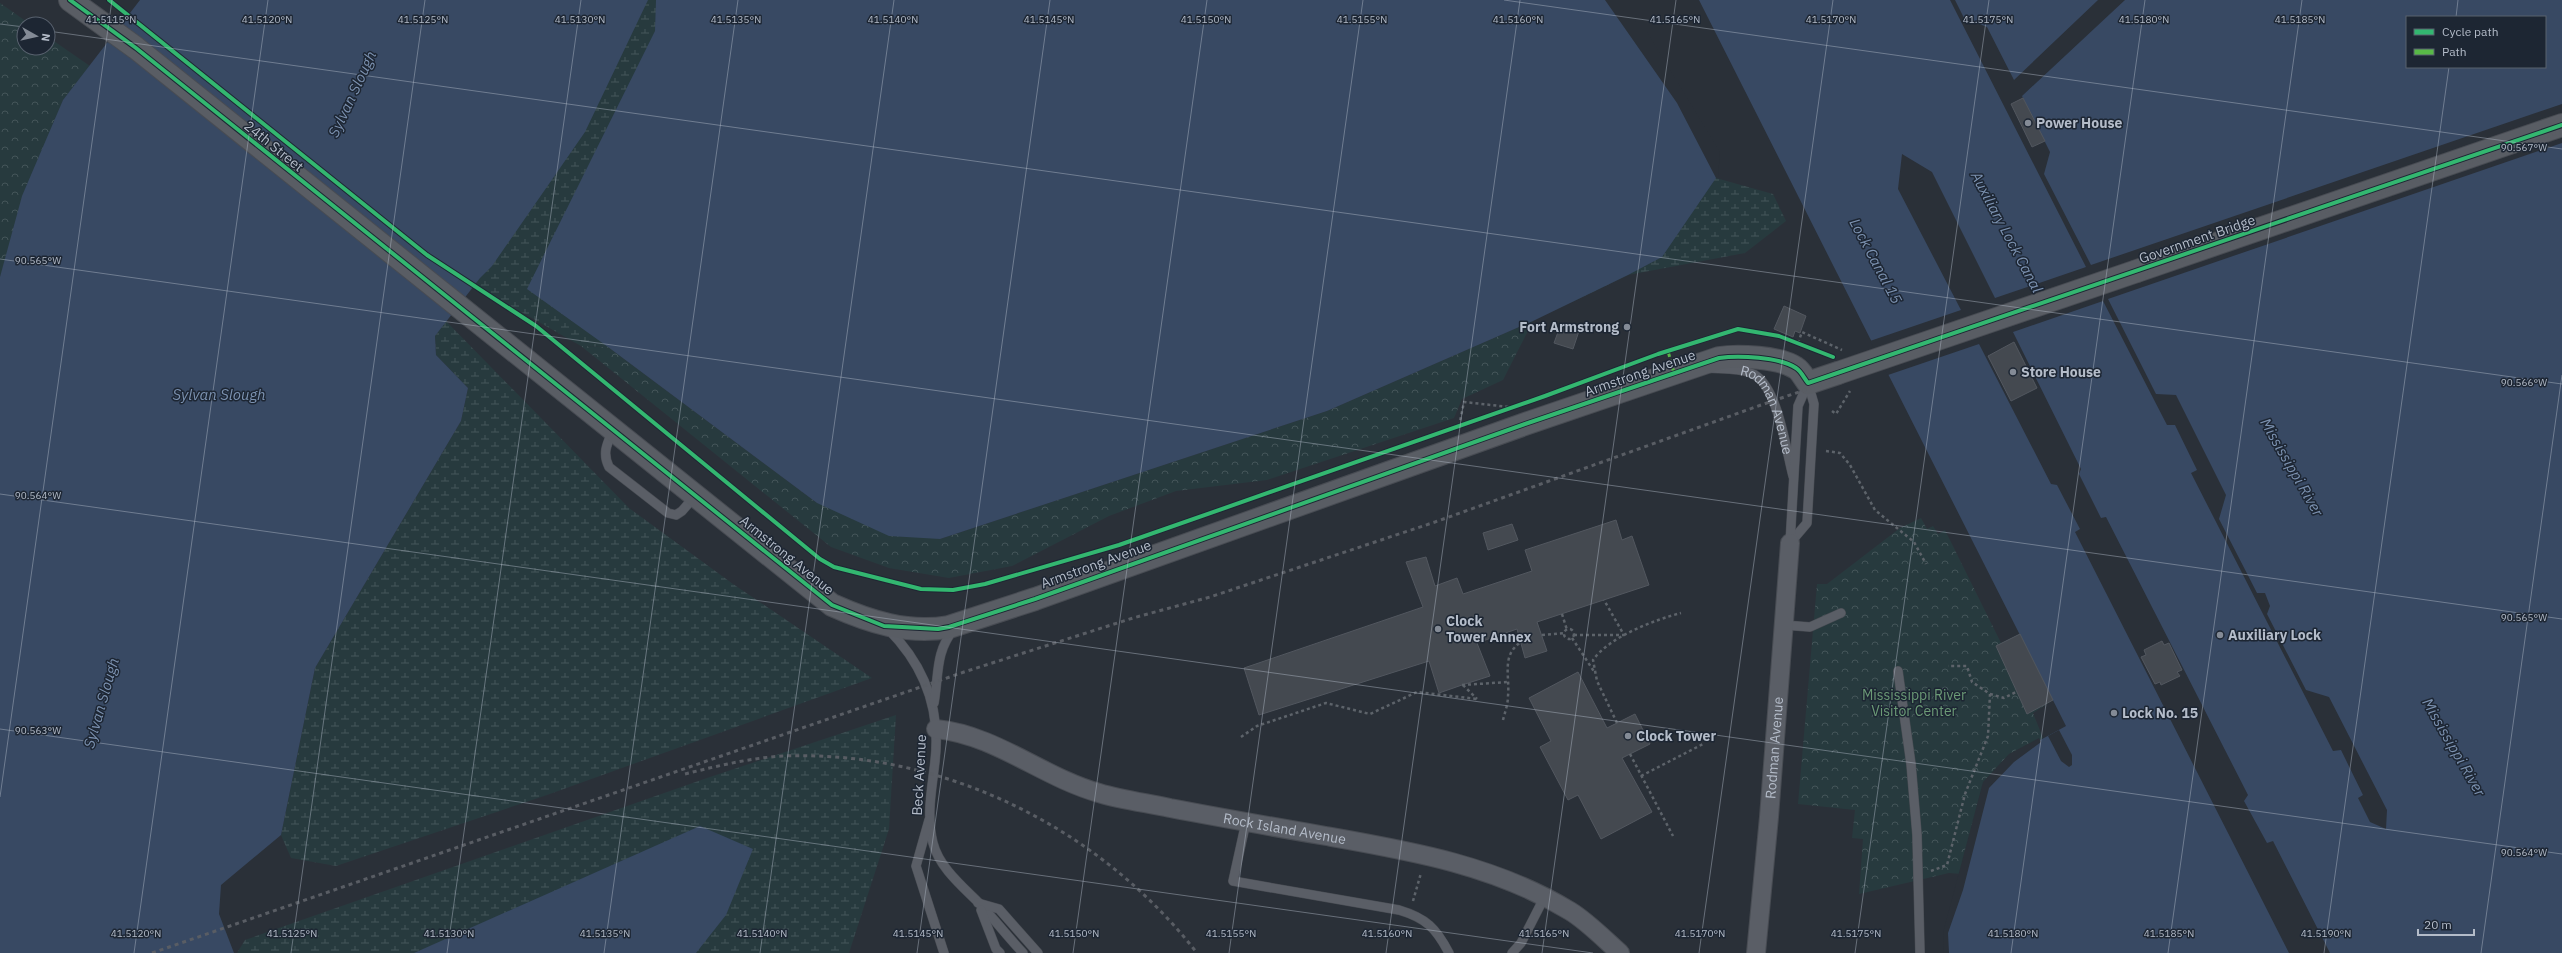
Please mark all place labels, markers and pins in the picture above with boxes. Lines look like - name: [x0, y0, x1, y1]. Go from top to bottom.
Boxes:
- place label: Power House: [2036, 114, 2123, 132]
- marker: Power House: [2023, 118, 2033, 128]
- place label: Fort Armstrong: [1519, 318, 1619, 336]
- marker: Fort Armstrong: [1622, 322, 1632, 332]
- place label: Store House: [2021, 363, 2101, 381]
- marker: Store House: [2008, 367, 2018, 377]
- place label: Clock Tower Annex: [1446, 612, 1531, 646]
- marker: Clock Tower Annex: [1433, 624, 1443, 634]
- place label: Auxiliary Lock: [2228, 626, 2322, 644]
- marker: Auxiliary Lock: [2215, 630, 2225, 640]
- place label: Lock No. 15: [2122, 704, 2198, 722]
- marker: Lock No. 15: [2109, 708, 2119, 718]
- place label: Clock Tower: [1636, 727, 1716, 745]
- marker: Clock Tower: [1623, 731, 1633, 741]

